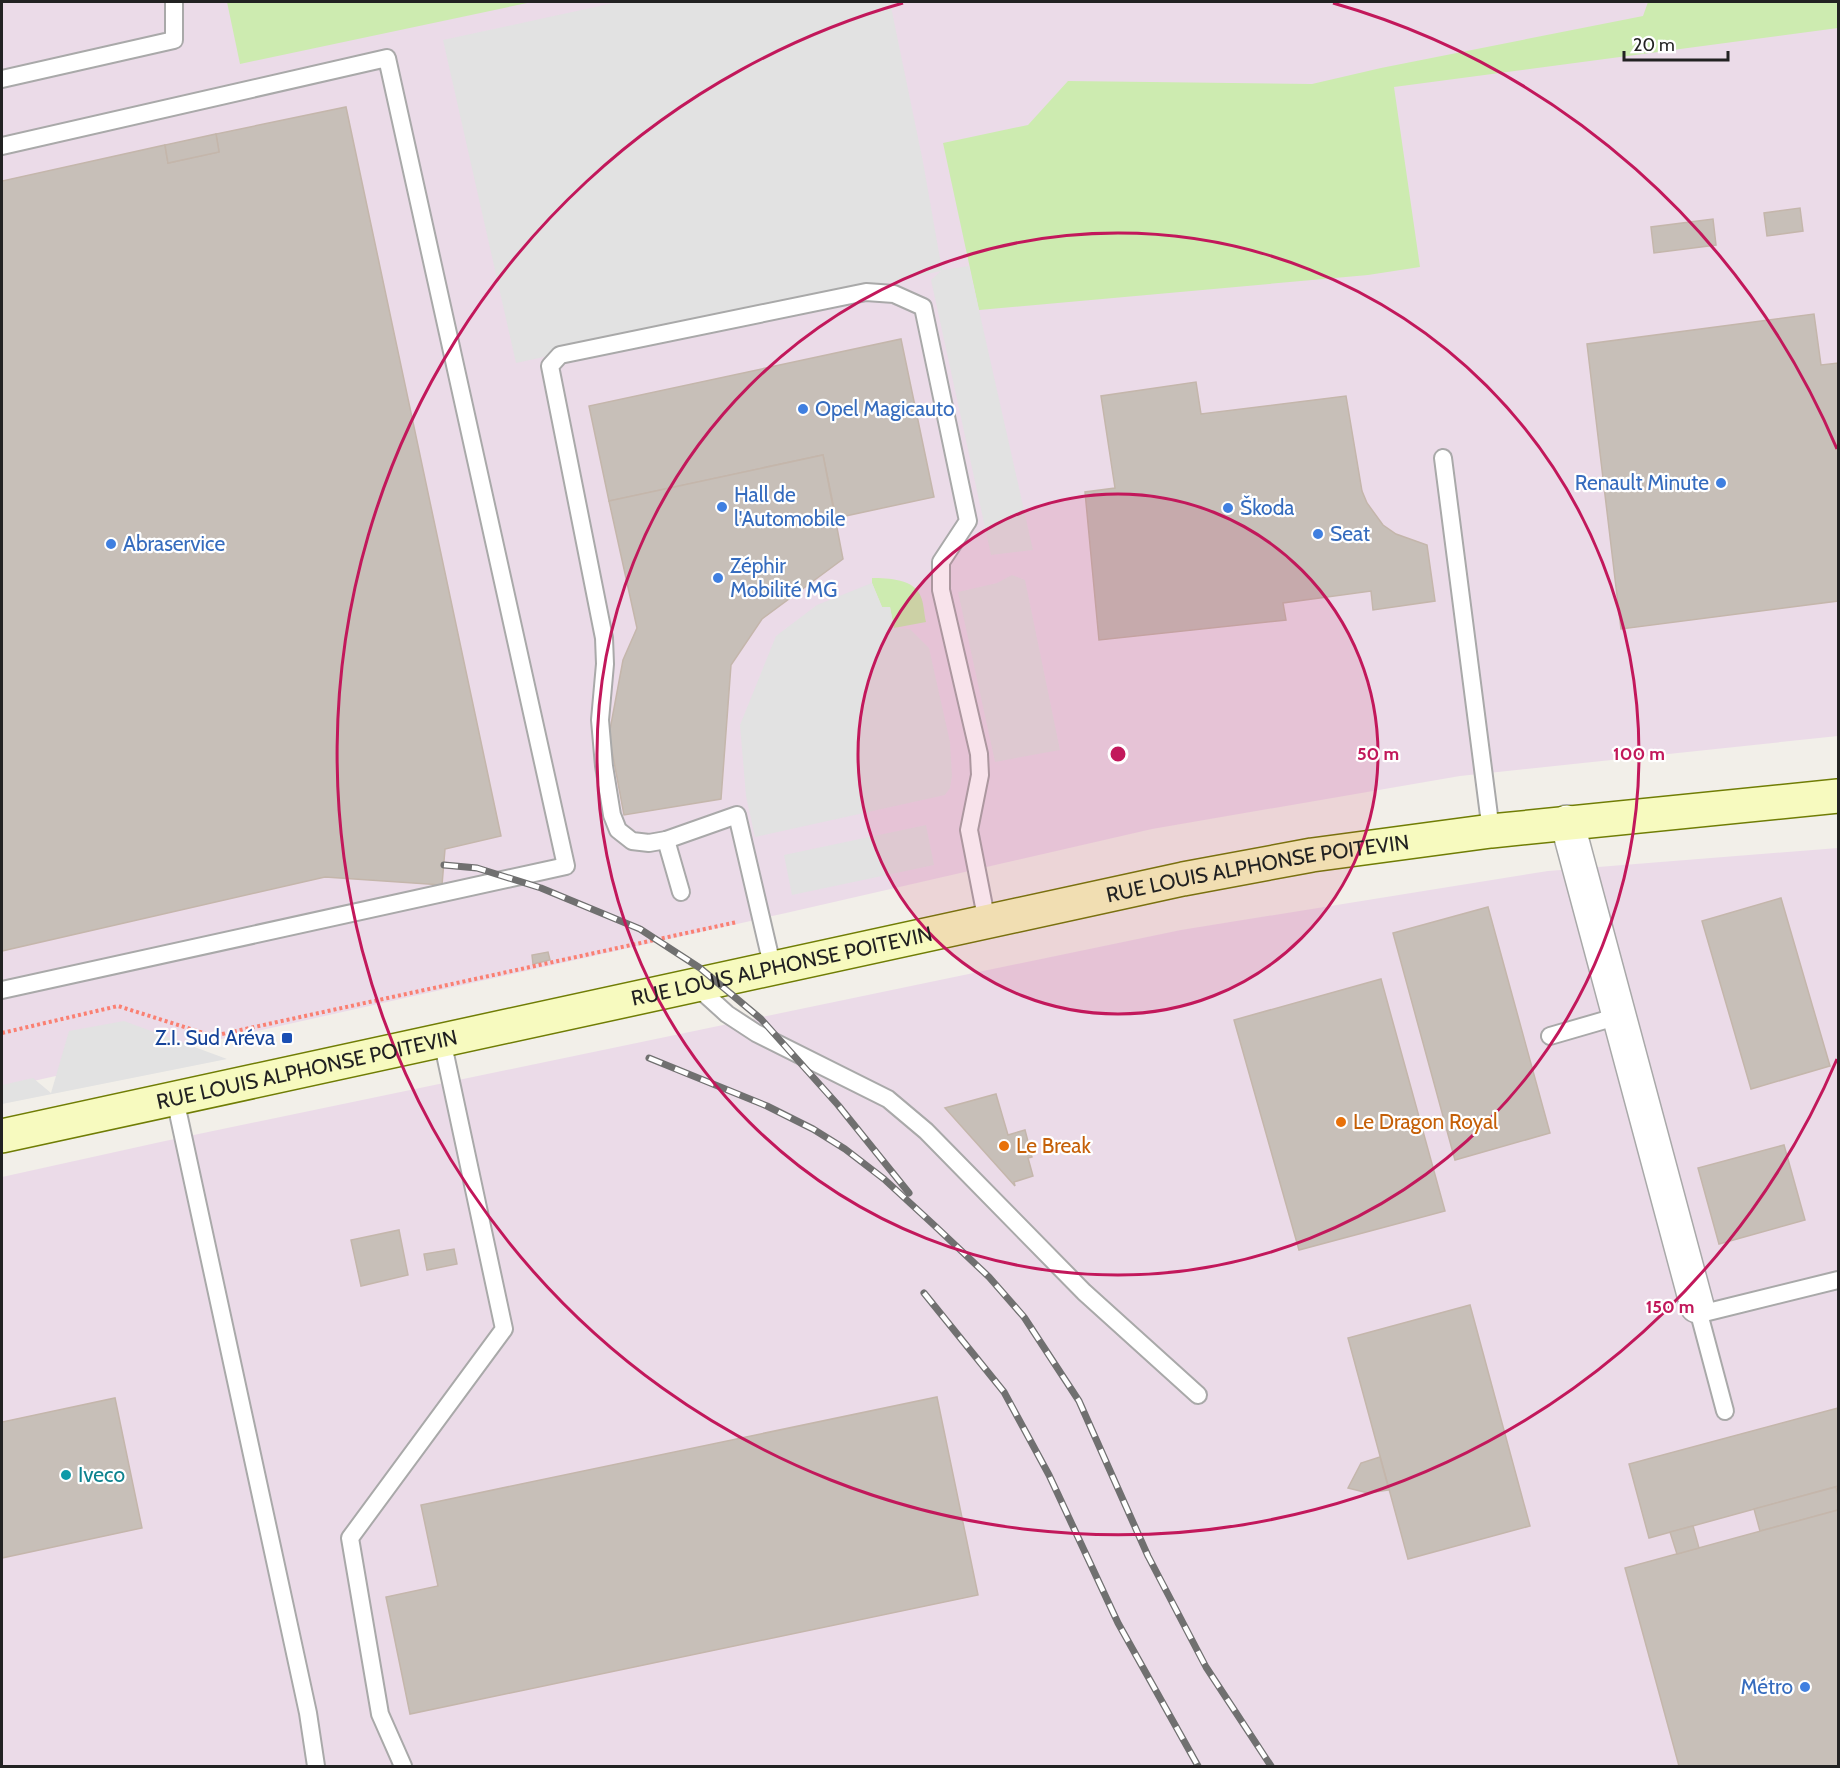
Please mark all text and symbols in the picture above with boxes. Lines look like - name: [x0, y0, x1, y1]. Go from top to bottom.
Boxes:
- scale bar: [1624, 24, 1728, 62]
- text: 20 m: [1633, 34, 1675, 56]
- place label: Opel Magicauto: [815, 396, 955, 421]
- marker: Opel Magicauto: [796, 402, 810, 416]
- place label: Renault Minute: [1575, 470, 1709, 495]
- marker: Renault Minute: [1714, 476, 1728, 490]
- place label: Hall de l'Automobile: [734, 482, 846, 531]
- place label: Škoda: [1240, 495, 1294, 520]
- marker: Hall de l'Automobile: [715, 500, 729, 514]
- marker: Škoda: [1221, 501, 1235, 515]
- place label: Seat: [1330, 521, 1370, 546]
- marker: Seat: [1311, 527, 1325, 541]
- place label: Abraservice: [123, 531, 225, 556]
- marker: Abraservice: [104, 537, 118, 551]
- place label: Zéphir Mobilité MG: [730, 553, 837, 602]
- marker: Zéphir Mobilité MG: [711, 571, 725, 585]
- text: 50 m: [1357, 743, 1399, 765]
- text: 100 m: [1613, 743, 1665, 765]
- centre of rings: [1108, 744, 1128, 764]
- street label: RUE LOUIS ALPHONSE POITEVIN: [1104, 829, 1411, 907]
- street label: RUE LOUIS ALPHONSE POITEVIN: [629, 921, 934, 1011]
- street label: RUE LOUIS ALPHONSE POITEVIN: [154, 1024, 460, 1114]
- place label: Z.I. Sud Aréva: [155, 1025, 275, 1050]
- marker: Z.I. Sud Aréva: [280, 1031, 294, 1045]
- place label: Le Dragon Royal: [1353, 1109, 1498, 1134]
- marker: Le Dragon Royal: [1334, 1115, 1348, 1129]
- place label: Le Break: [1016, 1133, 1091, 1158]
- marker: Le Break: [997, 1139, 1011, 1153]
- text: 150 m: [1646, 1296, 1694, 1318]
- place label: Iveco: [78, 1462, 125, 1487]
- marker: Iveco: [59, 1468, 73, 1482]
- place label: Métro: [1740, 1674, 1793, 1699]
- marker: Métro: [1798, 1680, 1812, 1694]

